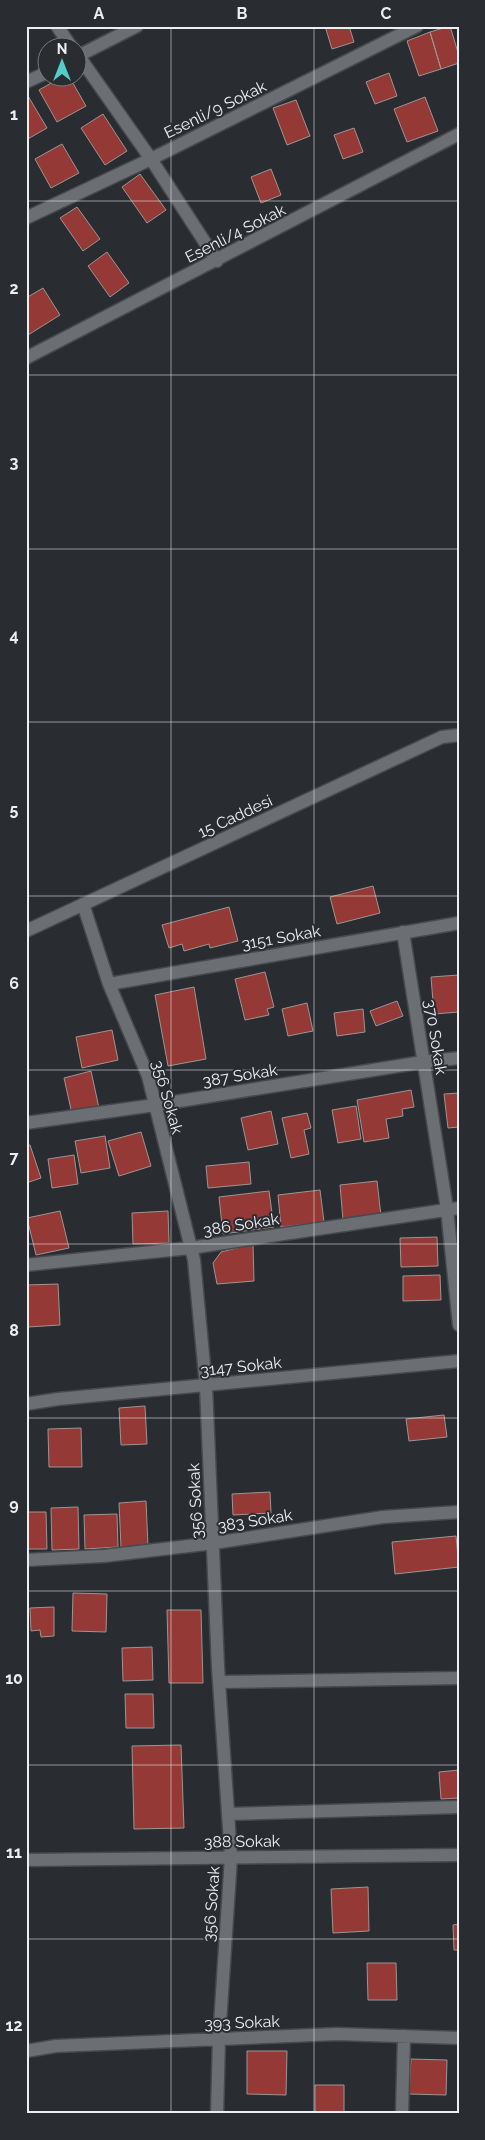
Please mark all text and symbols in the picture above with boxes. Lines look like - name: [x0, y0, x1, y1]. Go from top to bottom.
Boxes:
- text: A: [94, 4, 105, 23]
- text: B: [237, 4, 248, 23]
- text: C: [381, 4, 392, 23]
- north arrow: [38, 38, 88, 88]
- text: N: [57, 41, 67, 57]
- street label: Esenli/9 Sokak: [161, 76, 270, 142]
- text: 1: [10, 105, 18, 124]
- street label: Esenli/4 Sokak: [182, 200, 289, 267]
- text: 2: [9, 279, 19, 298]
- text: 3: [10, 453, 19, 472]
- text: 4: [9, 626, 19, 645]
- street label: 15 Caddesi: [195, 791, 275, 842]
- text: 5: [10, 800, 19, 819]
- street label: 3151 Sokak: [240, 921, 323, 954]
- text: 6: [9, 974, 19, 993]
- street label: 370 Sokak: [420, 998, 451, 1076]
- street label: 356 Sokak: [148, 1058, 187, 1137]
- street label: 387 Sokak: [201, 1060, 279, 1091]
- text: 7: [10, 1148, 19, 1167]
- street label: 386 Sokak: [202, 1209, 281, 1240]
- text: 8: [9, 1321, 19, 1340]
- street label: 3147 Sokak: [199, 1353, 283, 1380]
- street label: 356 Sokak: [184, 1462, 207, 1539]
- text: 9: [9, 1495, 19, 1514]
- street label: 383 Sokak: [216, 1505, 294, 1536]
- text: 10: [5, 1669, 23, 1688]
- street label: 388 Sokak: [204, 1831, 281, 1852]
- text: 11: [6, 1843, 22, 1862]
- street label: 356 Sokak: [199, 1865, 224, 1943]
- street label: 393 Sokak: [204, 2012, 281, 2033]
- text: 12: [6, 2016, 22, 2035]

